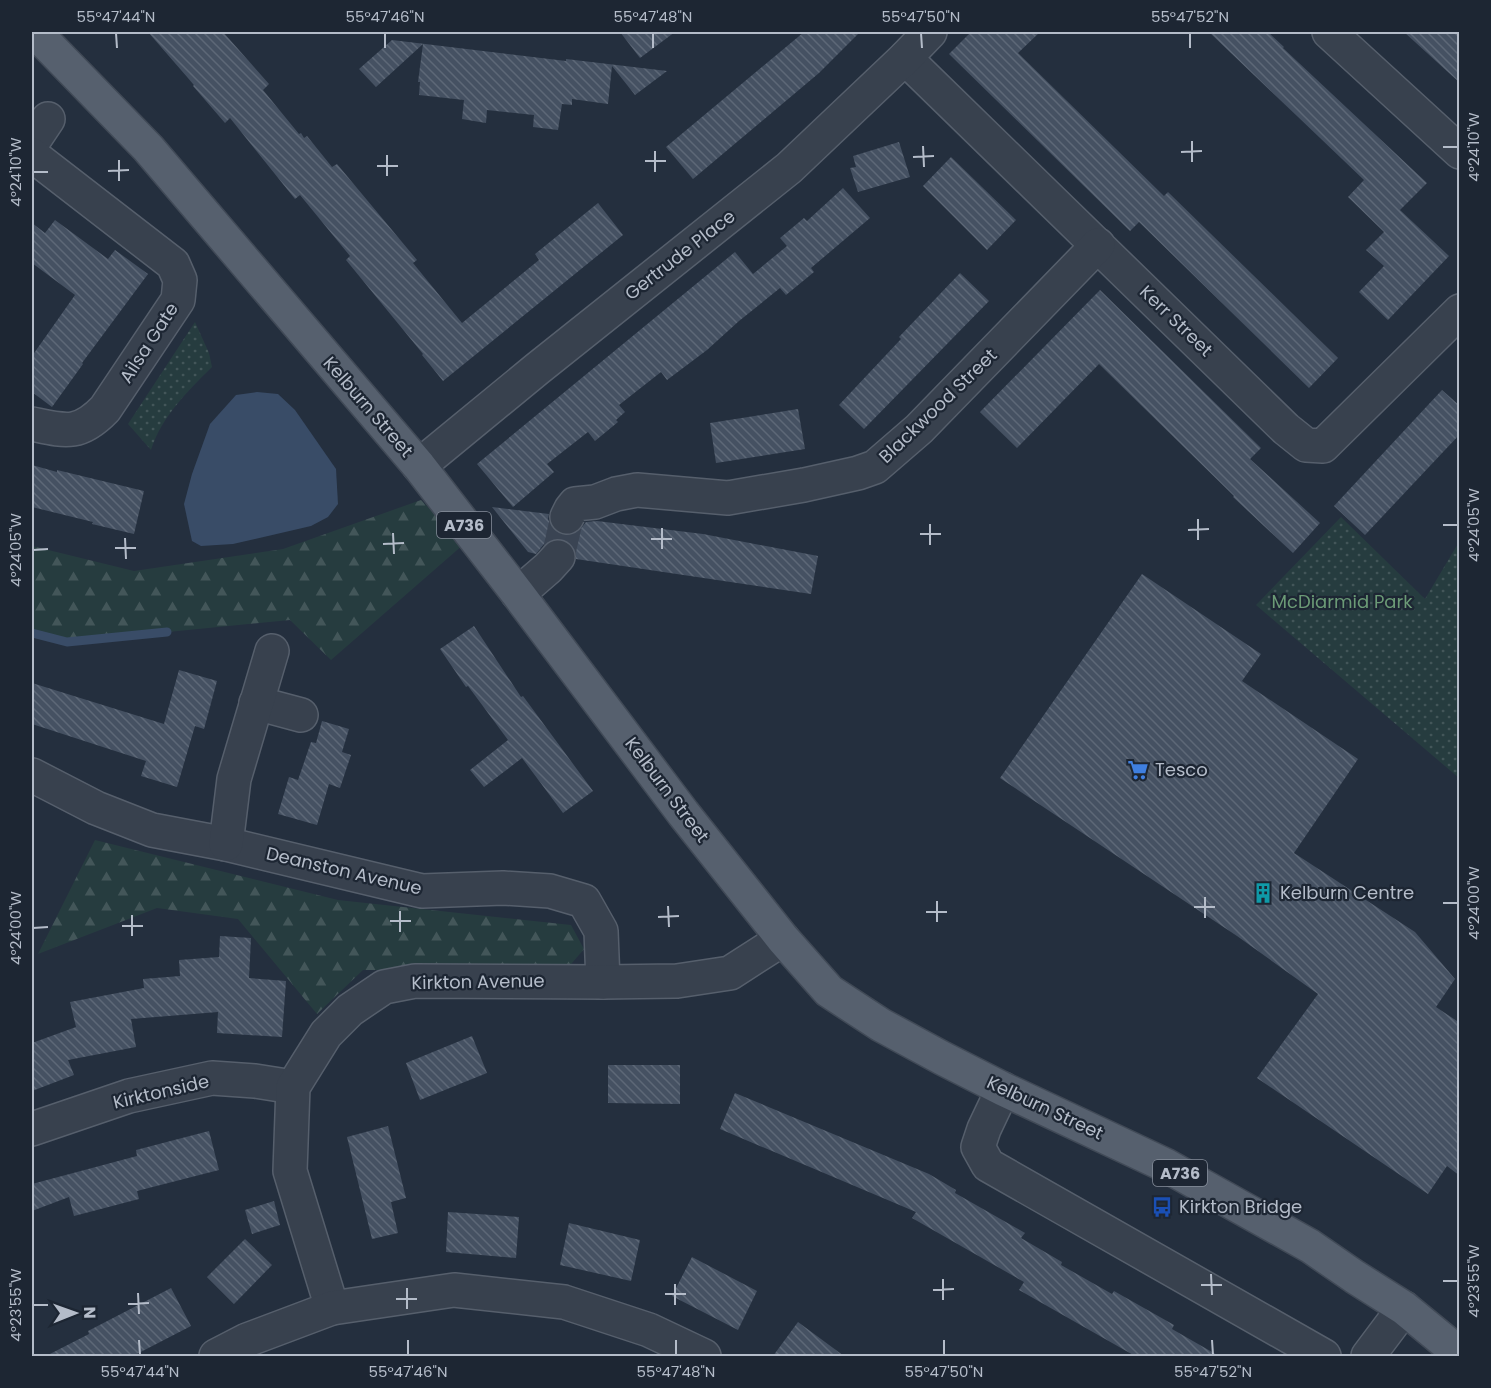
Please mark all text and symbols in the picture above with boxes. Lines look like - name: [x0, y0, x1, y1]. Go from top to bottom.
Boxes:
- text: 55°47'44"N: [77, 6, 155, 27]
- text: 55°47'46"N: [346, 6, 424, 27]
- text: 55°47'48"N: [614, 6, 692, 27]
- text: 55°47'50"N: [882, 6, 960, 27]
- text: 55°47'52"N: [1151, 6, 1229, 27]
- text: 4°24'10"W: [1463, 112, 1484, 182]
- text: 4°24'10"W: [5, 137, 26, 207]
- street label: Gertrude Place: [619, 204, 740, 306]
- street label: Kerr Street: [1134, 279, 1218, 362]
- street label: Ailsa Gate: [113, 298, 184, 388]
- street label: Blackwood Street: [873, 343, 1002, 469]
- street label: Kelburn Street: [318, 351, 419, 462]
- text: 4°24'05"W: [1463, 488, 1484, 562]
- road number: A736: [437, 512, 491, 538]
- text: 4°24'05"W: [5, 513, 26, 587]
- park label: McDiarmid Park: [1272, 589, 1413, 614]
- street label: Kelburn Street: [620, 732, 715, 847]
- place label: Tesco: [1155, 757, 1208, 782]
- supermarket icon: Tesco: [1126, 758, 1150, 782]
- street label: Deanston Avenue: [264, 840, 424, 901]
- text: 4°24'00"W: [1463, 866, 1484, 940]
- place label: Kelburn Centre: [1280, 880, 1414, 905]
- building icon: Kelburn Centre: [1251, 881, 1275, 905]
- text: 4°24'00"W: [5, 891, 26, 965]
- street label: Kirkton Avenue: [411, 968, 545, 995]
- street label: Kirktonside: [110, 1068, 211, 1115]
- street label: Kelburn Street: [983, 1070, 1108, 1145]
- road number: A736: [1153, 1160, 1207, 1186]
- place label: Kirkton Bridge: [1179, 1194, 1302, 1219]
- bus stop icon: Kirkton Bridge: [1150, 1195, 1174, 1219]
- text: 4°23'55"W: [1463, 1244, 1484, 1318]
- text: 4°23'55"W: [5, 1268, 26, 1342]
- north arrow: [45, 1283, 105, 1343]
- text: N: [78, 1307, 101, 1319]
- text: 55°47'44"N: [101, 1361, 179, 1382]
- text: 55°47'46"N: [369, 1361, 447, 1382]
- text: 55°47'48"N: [637, 1361, 715, 1382]
- text: 55°47'50"N: [905, 1361, 983, 1382]
- text: 55°47'52"N: [1174, 1361, 1252, 1382]

